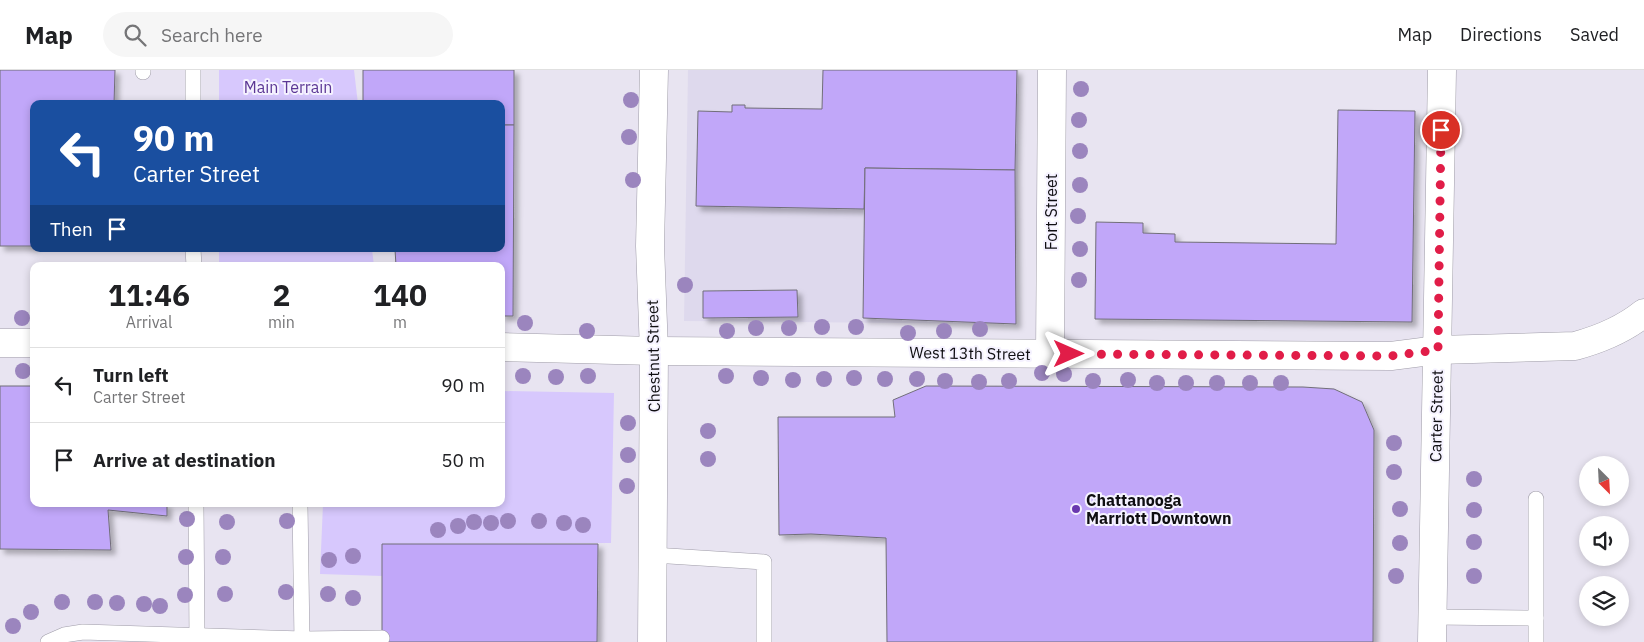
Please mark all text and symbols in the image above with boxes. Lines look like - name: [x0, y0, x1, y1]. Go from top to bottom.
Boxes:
- search box: [103, 12, 453, 57]
- text: Map: [25, 19, 73, 51]
- icon: search: [121, 21, 149, 49]
- text: Search here: [161, 23, 263, 47]
- text: Map: [1397, 23, 1432, 46]
- text: Directions: [1460, 23, 1542, 46]
- text: Saved: [1570, 23, 1619, 46]
- park label: Main Terrain: [244, 77, 332, 97]
- pin: [1420, 109, 1462, 151]
- text: 90 m: [133, 115, 215, 161]
- icon: arrive: [1427, 116, 1455, 144]
- icon: left: [50, 120, 115, 185]
- text: Carter Street: [133, 159, 260, 188]
- street label: Fort Street: [1041, 174, 1061, 250]
- icon: arrive: [103, 215, 131, 243]
- text: Then: [50, 217, 93, 241]
- text: 11:46: [108, 275, 190, 314]
- text: 2: [272, 275, 290, 314]
- text: 140: [373, 275, 427, 314]
- street label: Chestnut Street: [642, 300, 664, 412]
- text: Arrival: [126, 312, 172, 332]
- text: min: [268, 312, 295, 332]
- text: m: [393, 312, 407, 332]
- position arrow: [1042, 327, 1094, 379]
- street label: West 13th Street: [909, 342, 1031, 364]
- text: Turn left: [93, 363, 169, 387]
- street label: Carter Street: [1425, 370, 1447, 462]
- icon: left: [50, 371, 78, 399]
- text: 90 m: [441, 373, 485, 397]
- text: Carter Street: [93, 387, 185, 407]
- icon: arrive: [50, 446, 78, 474]
- text: Arrive at destination: [93, 448, 276, 472]
- text: 50 m: [441, 448, 485, 472]
- north arrow: [1579, 456, 1629, 506]
- map controls: [1579, 456, 1629, 626]
- place label: Chattanooga Marriott Downtown: [1086, 490, 1232, 528]
- marker: Chattanooga Marriott Downtown: [1070, 503, 1082, 515]
- button: sound: [1579, 516, 1629, 566]
- button: layers: [1579, 576, 1629, 626]

